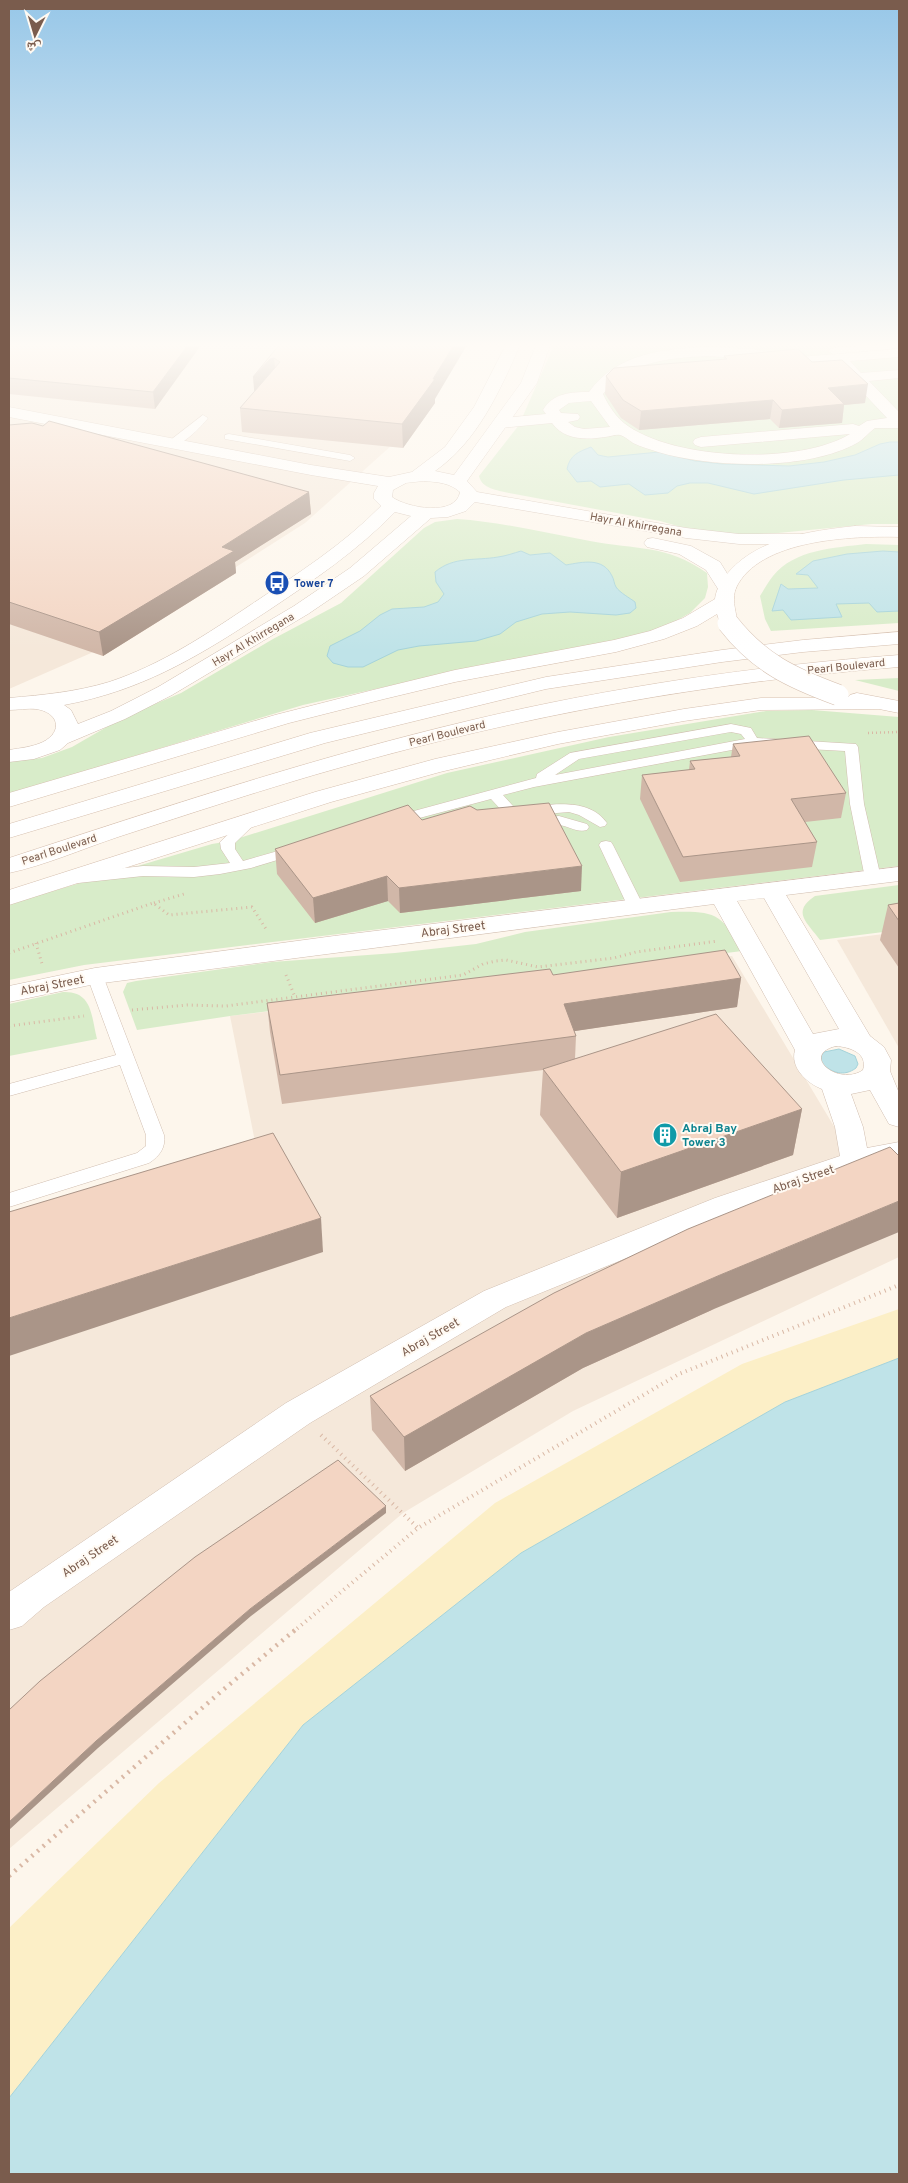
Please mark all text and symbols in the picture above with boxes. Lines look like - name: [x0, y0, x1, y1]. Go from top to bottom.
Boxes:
- north arrow: [10, 10, 60, 60]
- text: ش: [26, 37, 42, 56]
- street label: Hayr Al Khirregana: [589, 510, 683, 540]
- bus stop icon: Tower 7: [264, 570, 290, 596]
- place label: Tower 7: [294, 577, 333, 591]
- street label: Hayr Al Khirregana: [210, 610, 297, 670]
- street label: Pearl Boulevard: [806, 656, 886, 678]
- street label: Pearl Boulevard: [408, 718, 487, 750]
- street label: Pearl Boulevard: [20, 831, 99, 869]
- street label: Abraj Street: [420, 918, 486, 942]
- street label: Abraj Street: [19, 972, 86, 1000]
- place label: Abraj Bay Tower 3: [682, 1121, 737, 1151]
- building icon: Abraj Bay Tower 3: [652, 1122, 678, 1148]
- street label: Abraj Street: [770, 1162, 837, 1198]
- street label: Abraj Street: [398, 1315, 463, 1361]
- street label: Abraj Street: [59, 1532, 122, 1582]

